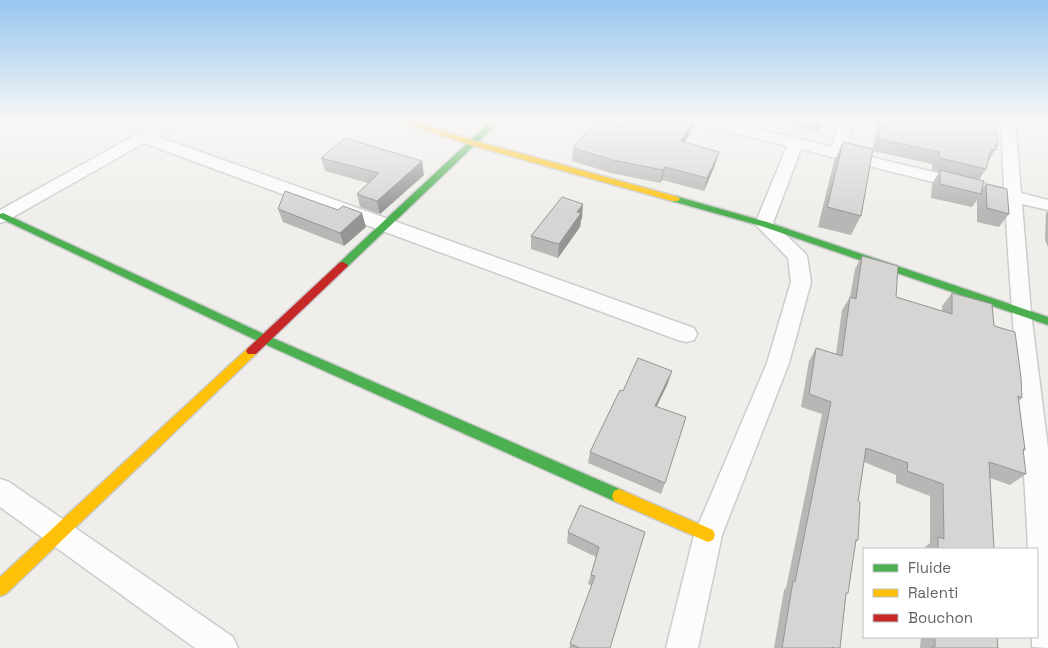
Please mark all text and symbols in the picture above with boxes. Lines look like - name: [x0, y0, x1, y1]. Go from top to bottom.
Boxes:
- legend: [863, 548, 1038, 638]
- text: Fluide: [908, 558, 951, 577]
- text: Ralenti: [908, 583, 958, 602]
- text: Bouchon: [908, 608, 973, 627]

